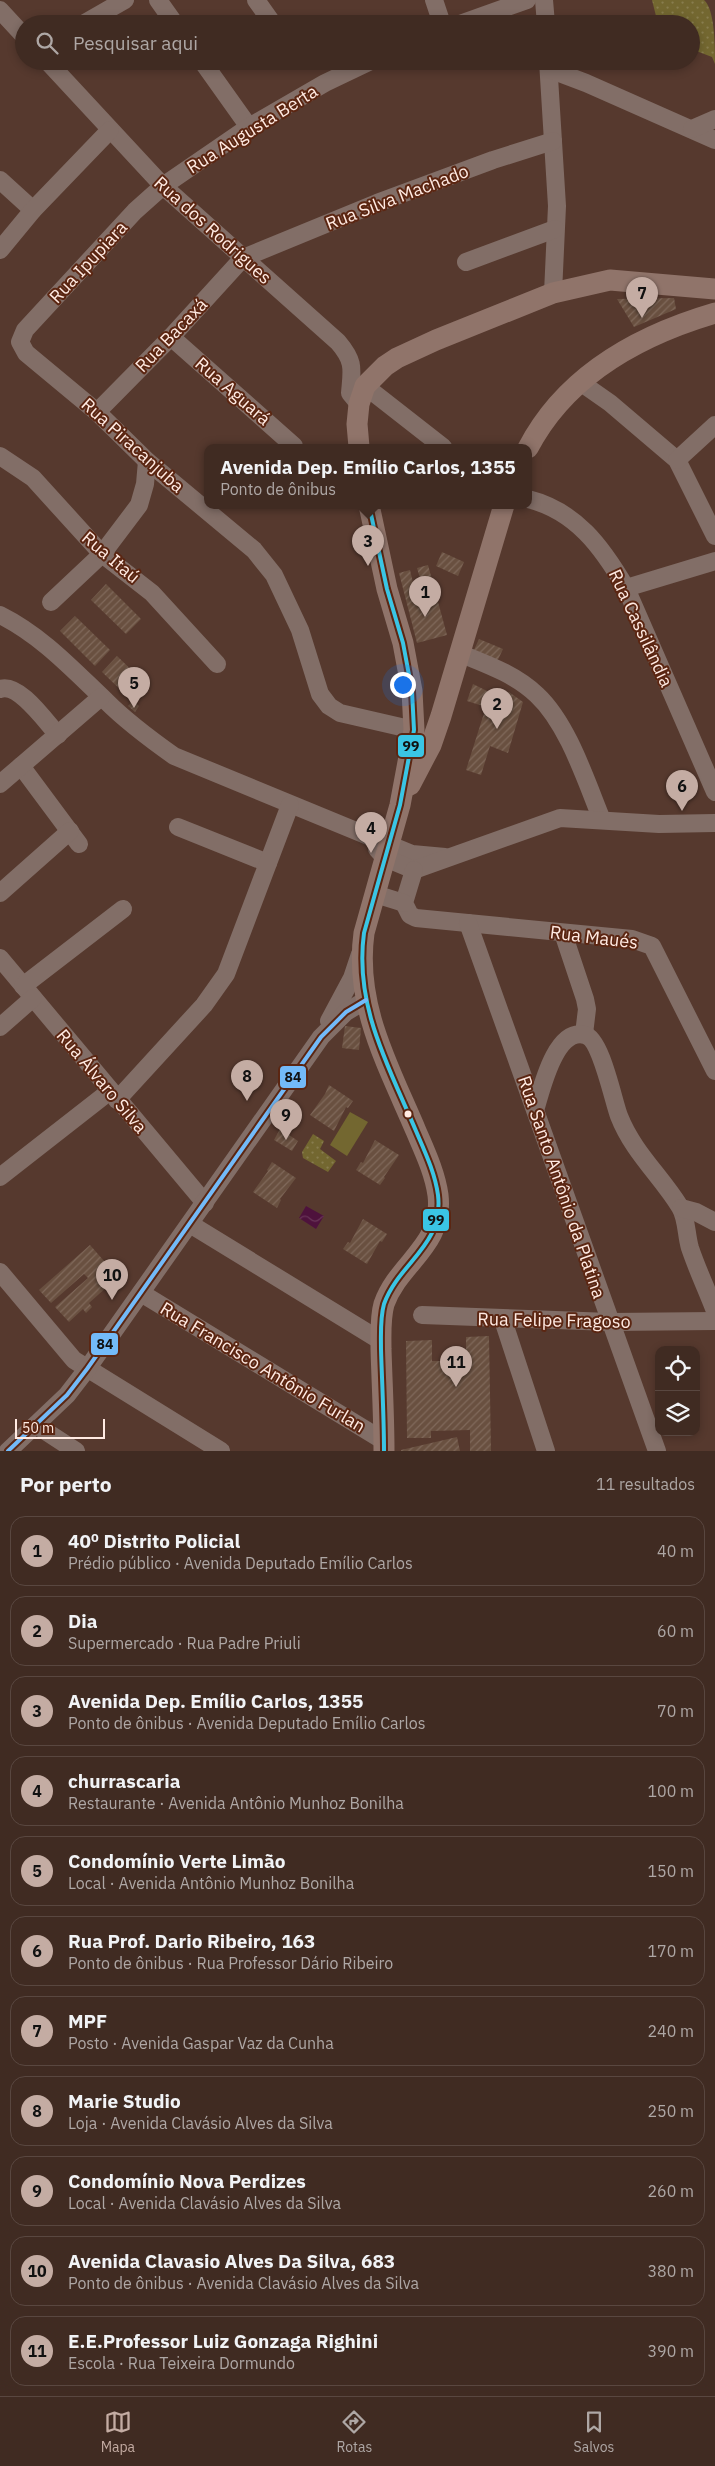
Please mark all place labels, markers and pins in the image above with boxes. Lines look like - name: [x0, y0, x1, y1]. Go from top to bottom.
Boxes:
- pin: 7: [626, 277, 658, 318]
- pin: 3: [352, 525, 384, 566]
- pin: 1: [409, 576, 441, 617]
- pin: 5: [118, 667, 150, 708]
- pin: 2: [481, 688, 513, 729]
- pin: 6: [666, 770, 698, 811]
- pin: 4: [355, 812, 387, 853]
- pin: 8: [231, 1060, 263, 1101]
- pin: 9: [270, 1099, 302, 1140]
- unlabelled marker: [403, 1109, 413, 1119]
- pin: 10: [96, 1259, 128, 1300]
- pin: 11: [440, 1346, 472, 1387]

